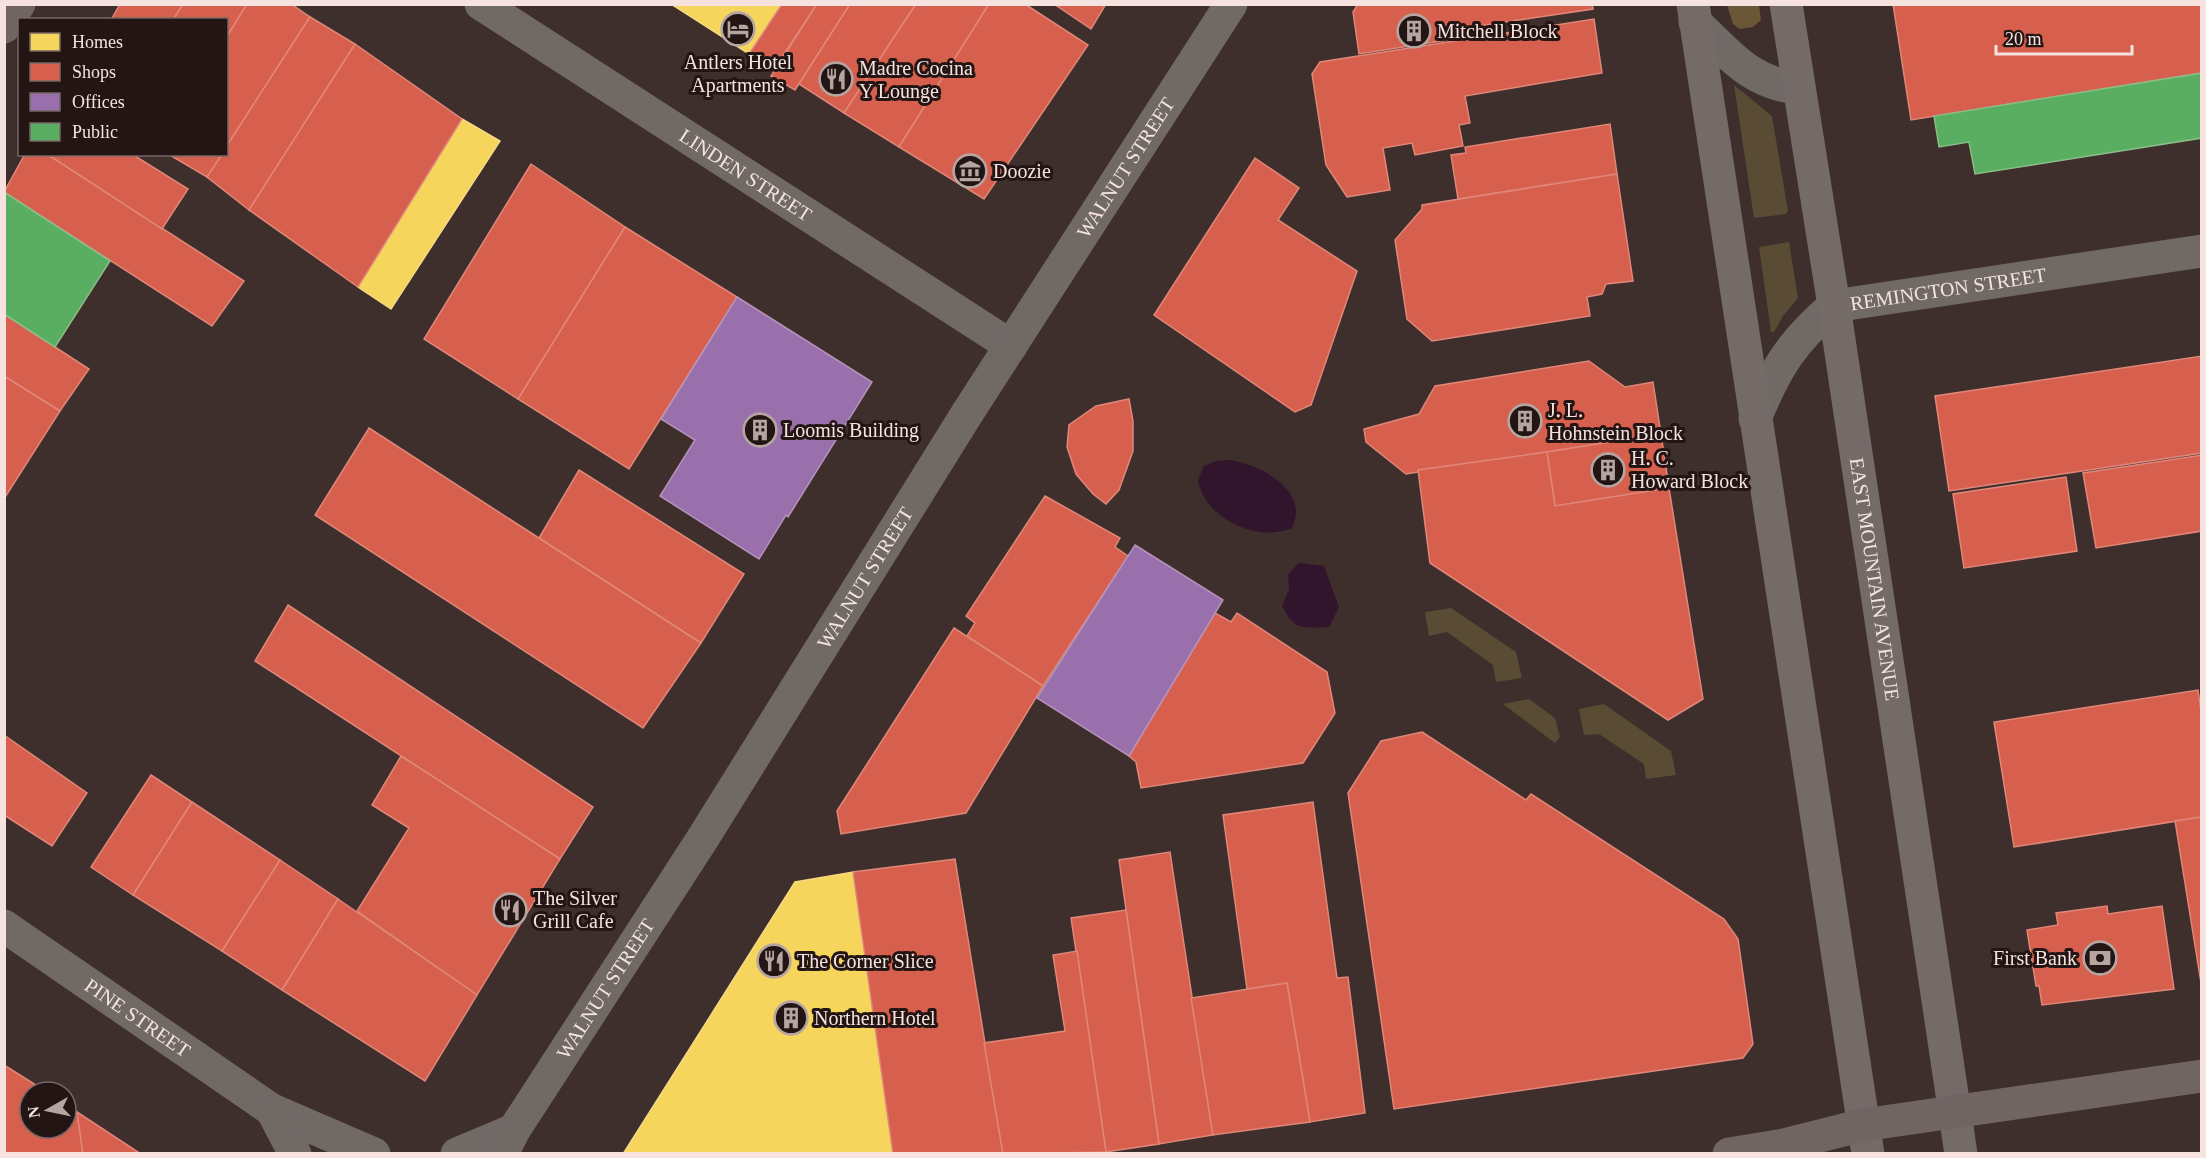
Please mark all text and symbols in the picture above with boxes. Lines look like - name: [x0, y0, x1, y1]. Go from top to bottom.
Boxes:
- hotel icon: Antlers Hotel Apartments: [720, 11, 756, 47]
- building icon: Mitchell Block: [1396, 13, 1432, 49]
- legend: [18, 18, 228, 156]
- scale bar: [1996, 18, 2132, 56]
- place label: Mitchell Block: [1437, 20, 1558, 42]
- text: 20 m: [2005, 29, 2042, 49]
- text: Homes: [72, 32, 123, 52]
- place label: Antlers Hotel Apartments: [684, 51, 793, 97]
- place label: Madre Cocina Y Lounge: [859, 57, 973, 103]
- restaurant icon: Madre Cocina Y Lounge: [818, 61, 854, 97]
- text: Shops: [72, 62, 116, 82]
- text: Offices: [72, 92, 125, 112]
- street label: WALNUT STREET: [1072, 93, 1179, 242]
- text: Public: [72, 122, 118, 142]
- street label: LINDEN STREET: [676, 124, 816, 225]
- museum icon: Doozie: [952, 153, 988, 189]
- place label: Doozie: [993, 160, 1051, 182]
- street label: REMINGTON STREET: [1849, 263, 2048, 314]
- place label: J. L. Hohnstein Block: [1548, 399, 1683, 444]
- building icon: J. L. Hohnstein Block: [1507, 403, 1543, 439]
- building icon: Loomis Building: [742, 412, 778, 448]
- place label: Loomis Building: [783, 419, 919, 442]
- place label: H. C. Howard Block: [1631, 447, 1748, 492]
- building icon: H. C. Howard Block: [1590, 452, 1626, 488]
- street label: EAST MOUNTAIN AVENUE: [1846, 456, 1904, 702]
- street label: WALNUT STREET: [813, 503, 917, 653]
- place label: The Silver Grill Cafe: [533, 887, 617, 932]
- restaurant icon: The Silver Grill Cafe: [492, 892, 528, 928]
- street label: WALNUT STREET: [552, 915, 659, 1063]
- bank icon: First Bank: [2082, 940, 2118, 976]
- restaurant icon: The Corner Slice: [756, 943, 792, 979]
- place label: First Bank: [1993, 947, 2077, 969]
- place label: The Corner Slice: [797, 950, 934, 972]
- street label: PINE STREET: [81, 974, 194, 1062]
- building icon: Northern Hotel: [773, 1000, 809, 1036]
- place label: Northern Hotel: [814, 1007, 936, 1029]
- north arrow: [18, 1080, 78, 1140]
- text: N: [24, 1105, 43, 1119]

